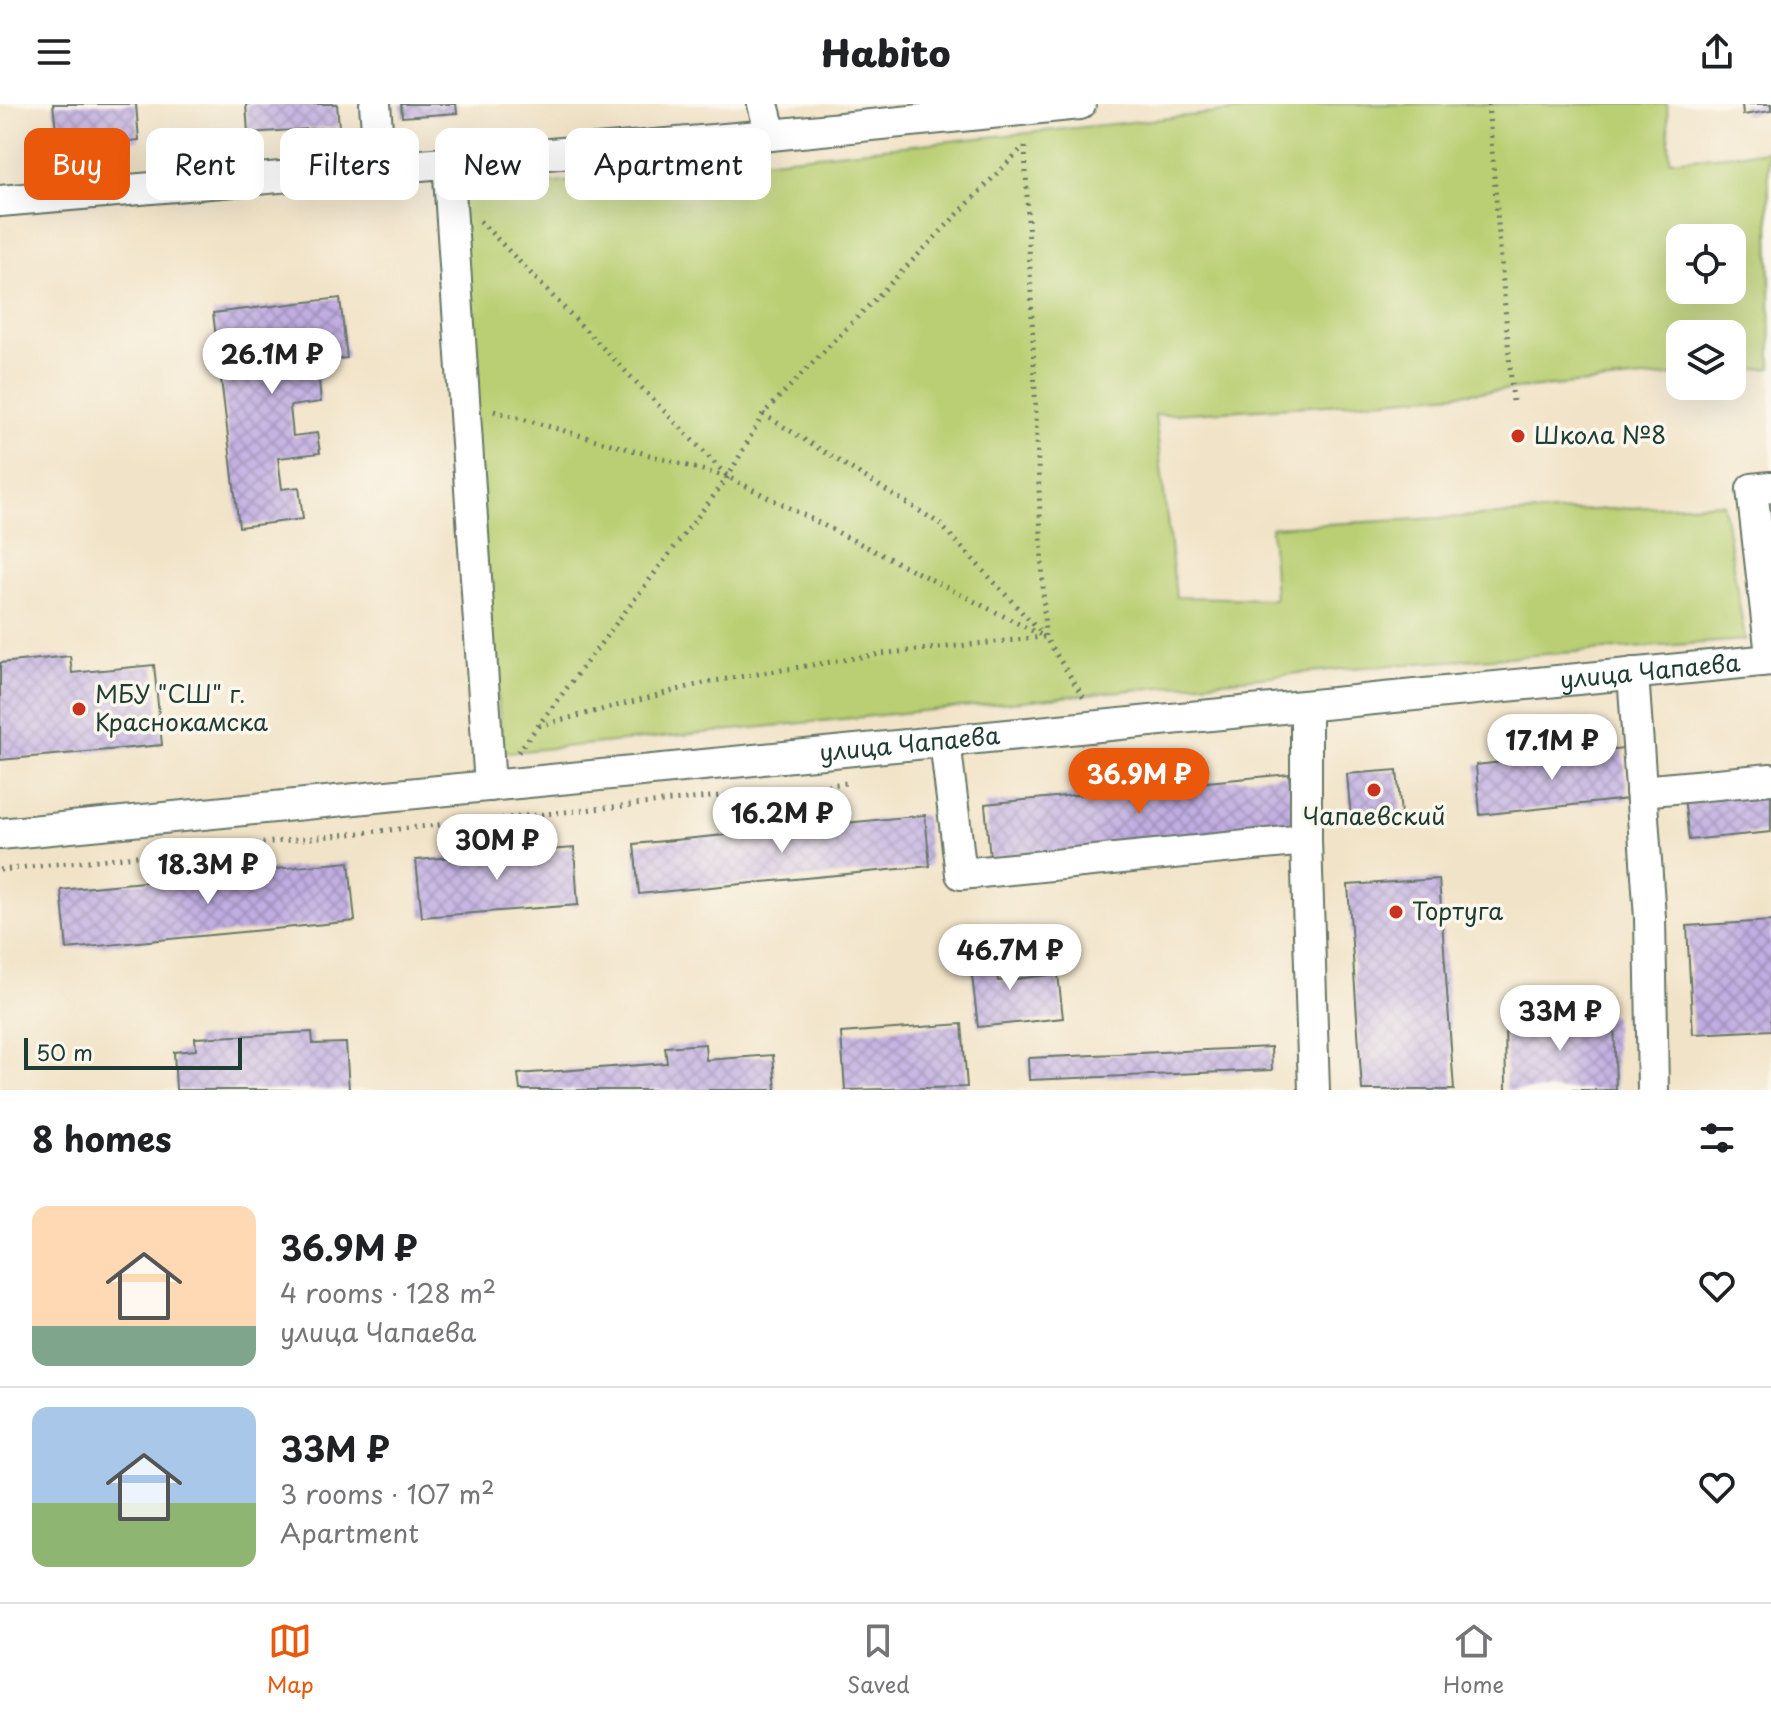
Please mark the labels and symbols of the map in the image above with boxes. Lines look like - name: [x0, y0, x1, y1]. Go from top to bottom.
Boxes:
- pin: 26.1M ₽: [198, 328, 346, 396]
- place label: Школа №8: [1534, 416, 1666, 452]
- marker: Школа №8: [1509, 427, 1527, 445]
- street label: улица Чапаева: [1558, 643, 1742, 697]
- place label: МБУ "СШ" г. Краснокамска: [95, 675, 268, 739]
- marker: МБУ "СШ" г. Краснокамска: [70, 700, 88, 718]
- pin: 17.1M ₽: [1478, 714, 1626, 782]
- street label: улица Чапаева: [818, 716, 1001, 769]
- pin: 36.9M ₽: [1065, 748, 1213, 816]
- marker: Чапаевский: [1365, 781, 1383, 799]
- pin: 16.2M ₽: [708, 787, 856, 855]
- place label: Чапаевский: [1303, 797, 1445, 833]
- pin: 30M ₽: [441, 814, 553, 882]
- pin: 18.3M ₽: [134, 838, 282, 906]
- place label: Тортуга: [1412, 892, 1503, 928]
- marker: Тортуга: [1387, 903, 1405, 921]
- pin: 46.7M ₽: [936, 924, 1084, 992]
- pin: 33M ₽: [1504, 985, 1616, 1053]
- scale bar: [24, 1034, 242, 1070]

